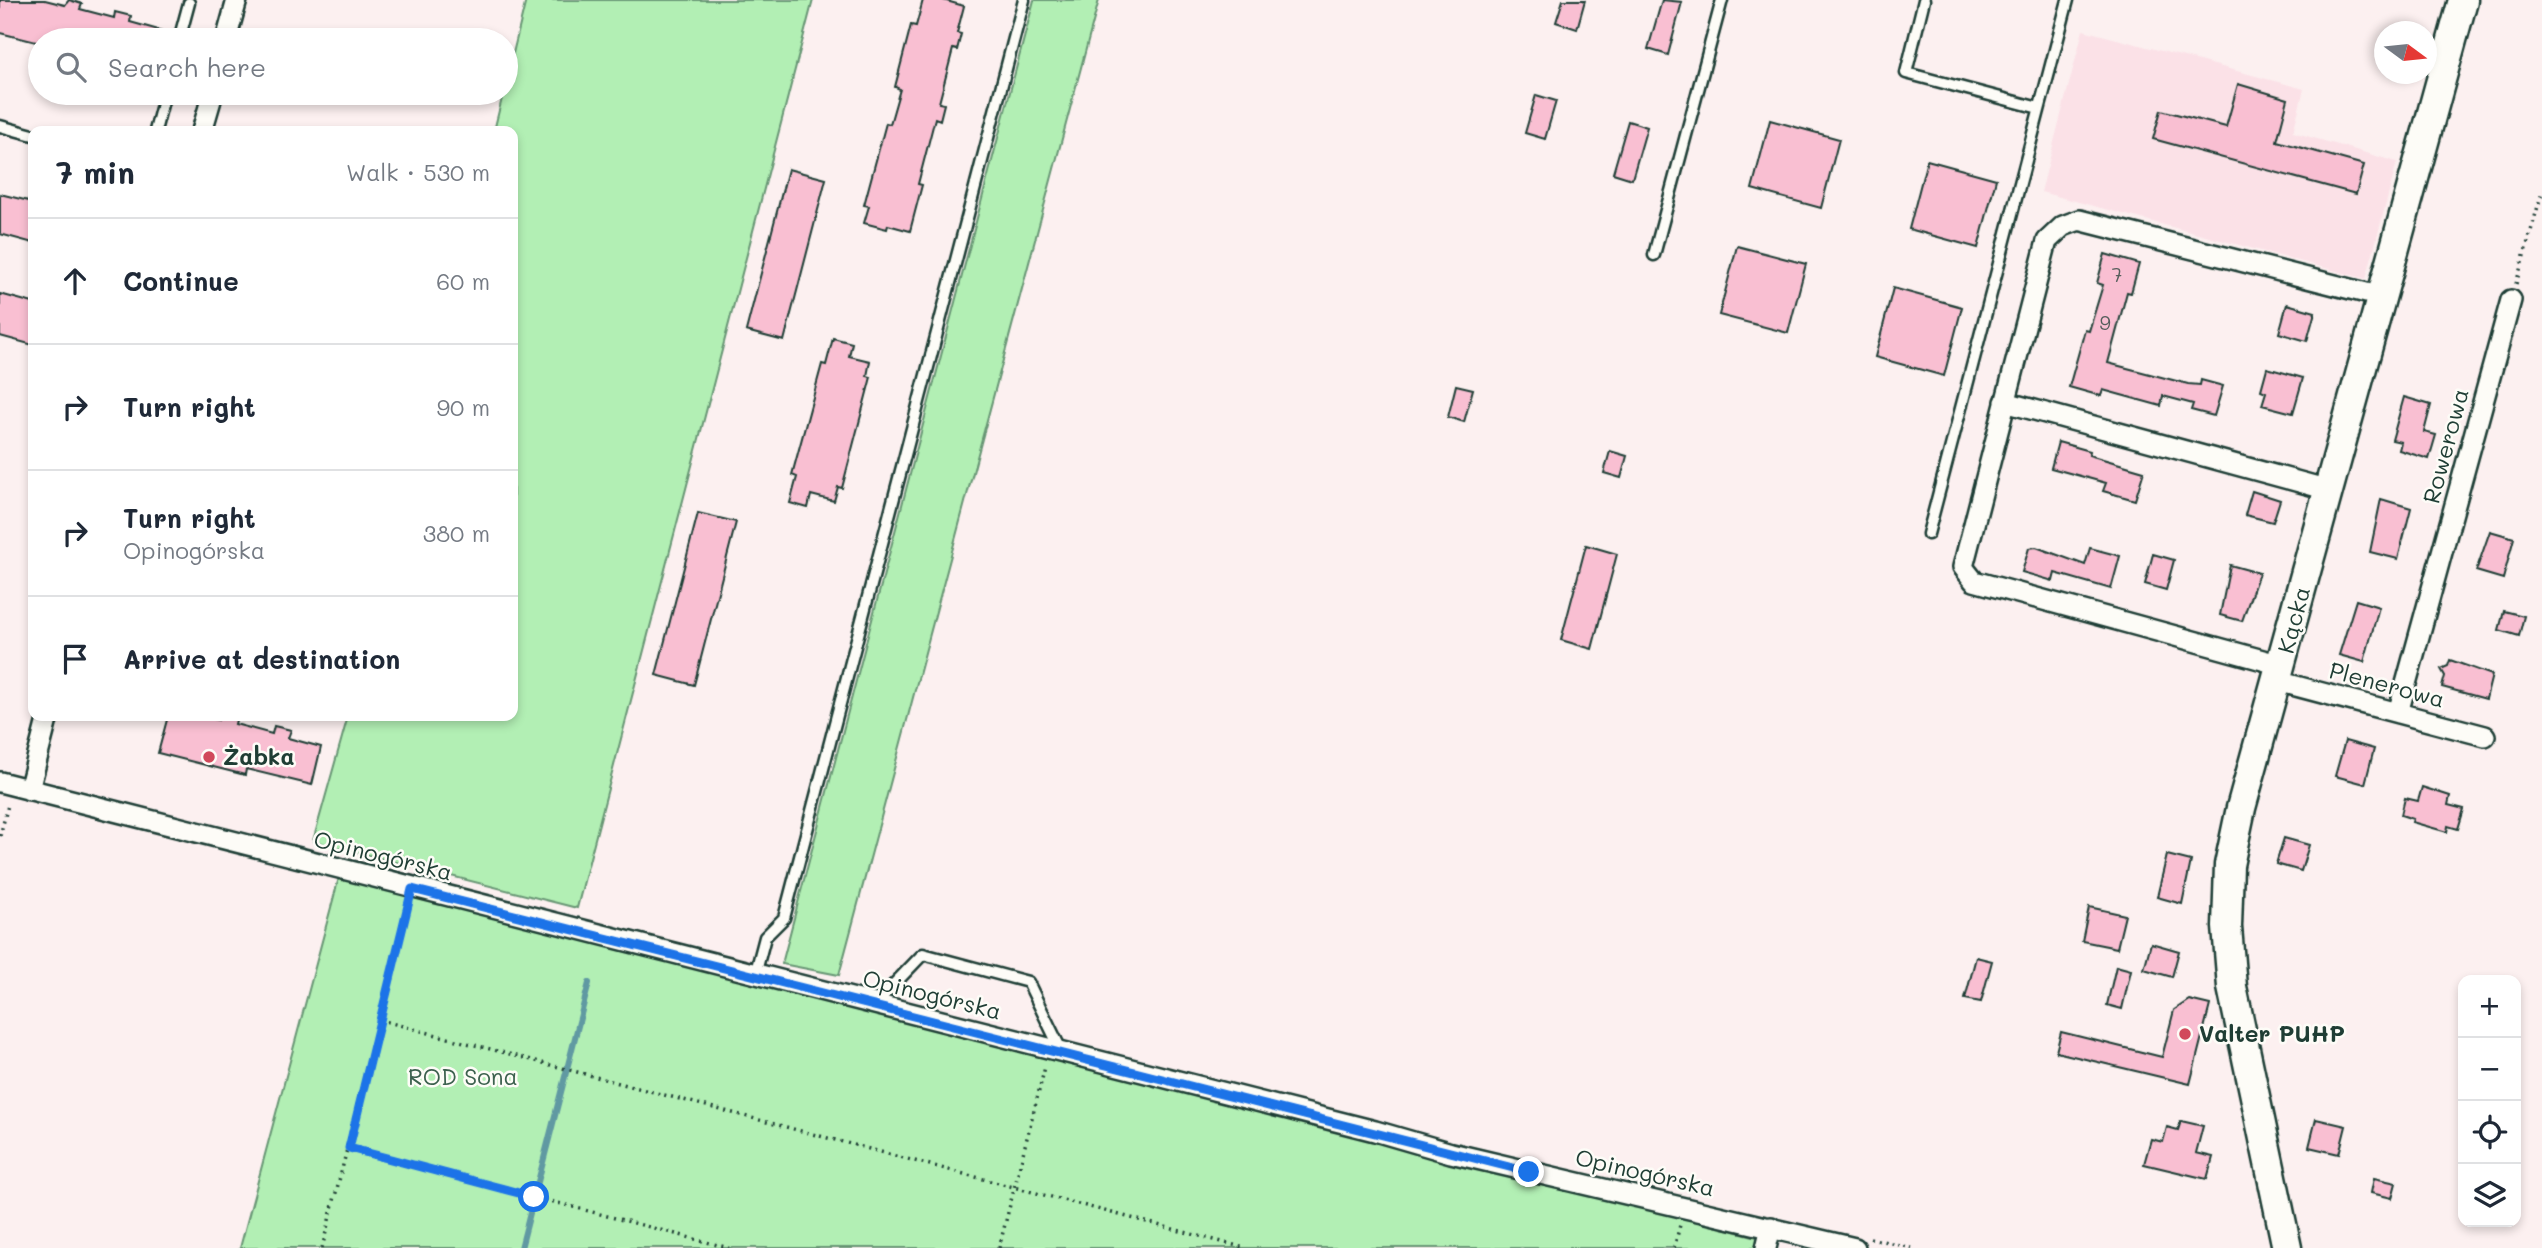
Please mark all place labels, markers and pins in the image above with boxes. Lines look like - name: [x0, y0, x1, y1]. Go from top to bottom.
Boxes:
- place label: Żabka: [223, 741, 295, 771]
- marker: Żabka: [201, 749, 217, 765]
- place label: Valter PUHP: [2199, 1018, 2345, 1048]
- marker: Valter PUHP: [2177, 1026, 2193, 1042]

